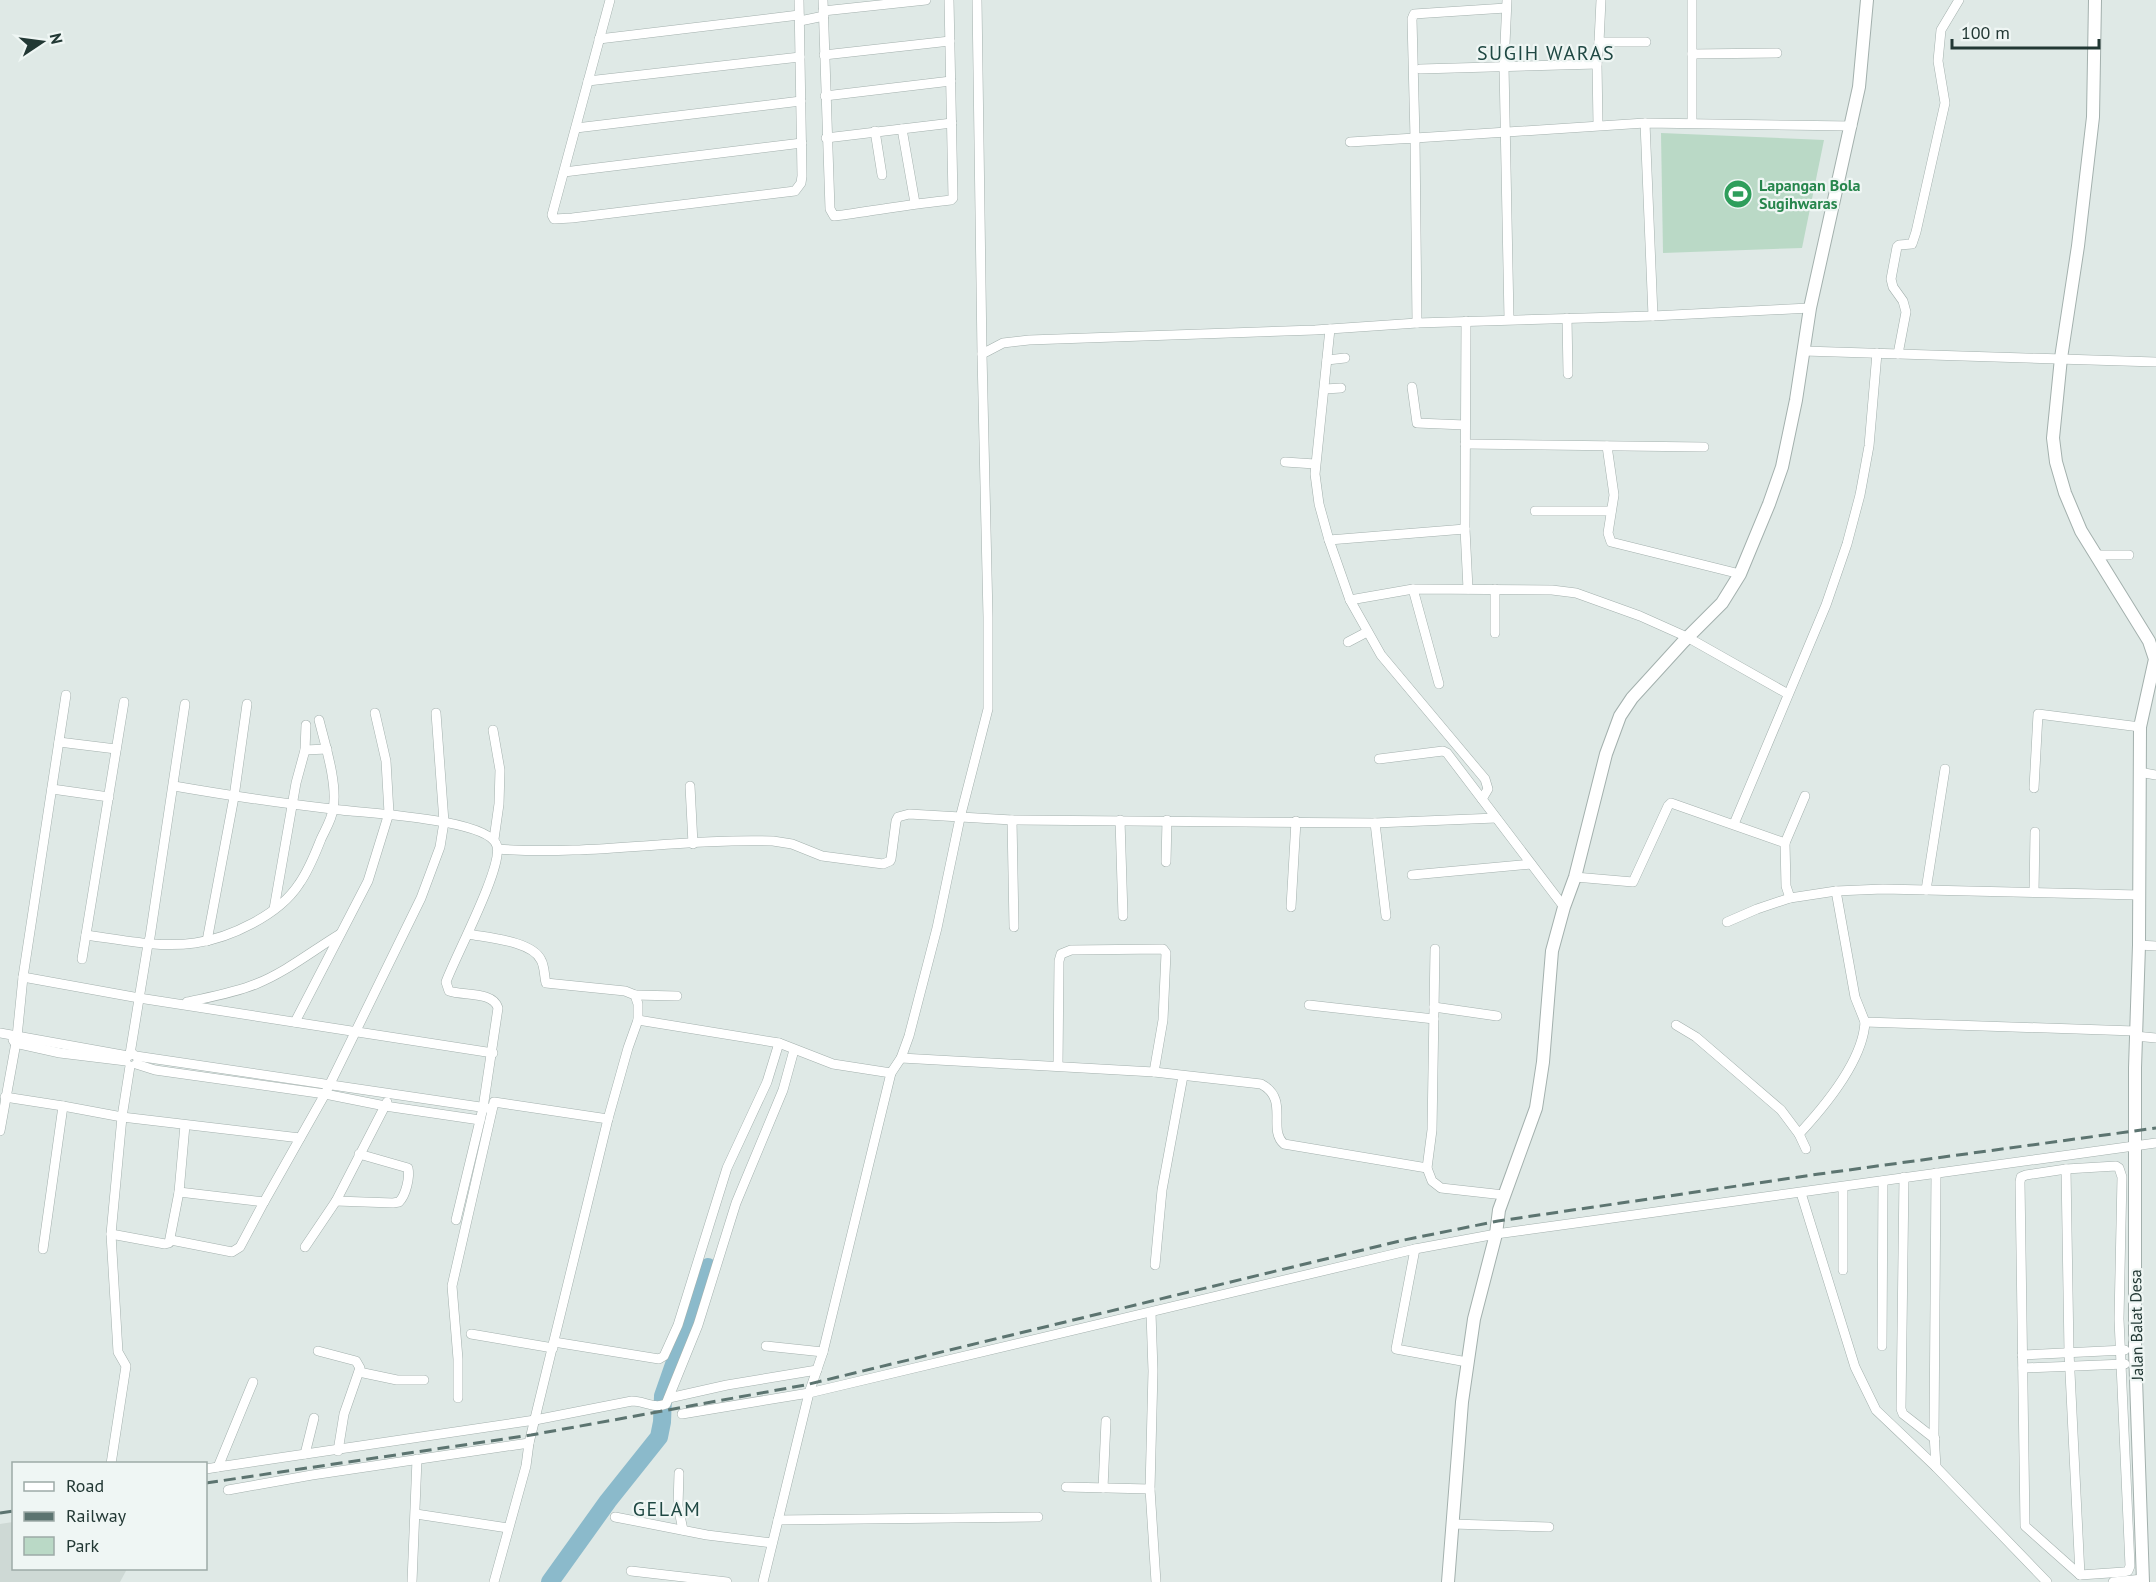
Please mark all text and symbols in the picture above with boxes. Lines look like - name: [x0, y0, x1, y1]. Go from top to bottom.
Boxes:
- north arrow: [12, 12, 72, 72]
- scale bar: [1952, 12, 2099, 50]
- text: 100 m: [1961, 21, 2010, 44]
- text: N: [46, 31, 68, 46]
- district label: SUGIH WARAS: [1477, 40, 1615, 66]
- place label: Lapangan Bola Sugihwaras: [1759, 175, 1860, 213]
- sports icon: Lapangan Bola Sugihwaras: [1722, 178, 1754, 210]
- street label: Jalan Balat Desa: [2125, 1269, 2147, 1382]
- legend: [12, 1462, 207, 1570]
- text: Road: [66, 1474, 104, 1497]
- district label: GELAM: [633, 1496, 701, 1522]
- text: Railway: [66, 1504, 127, 1527]
- text: Park: [66, 1534, 99, 1557]

